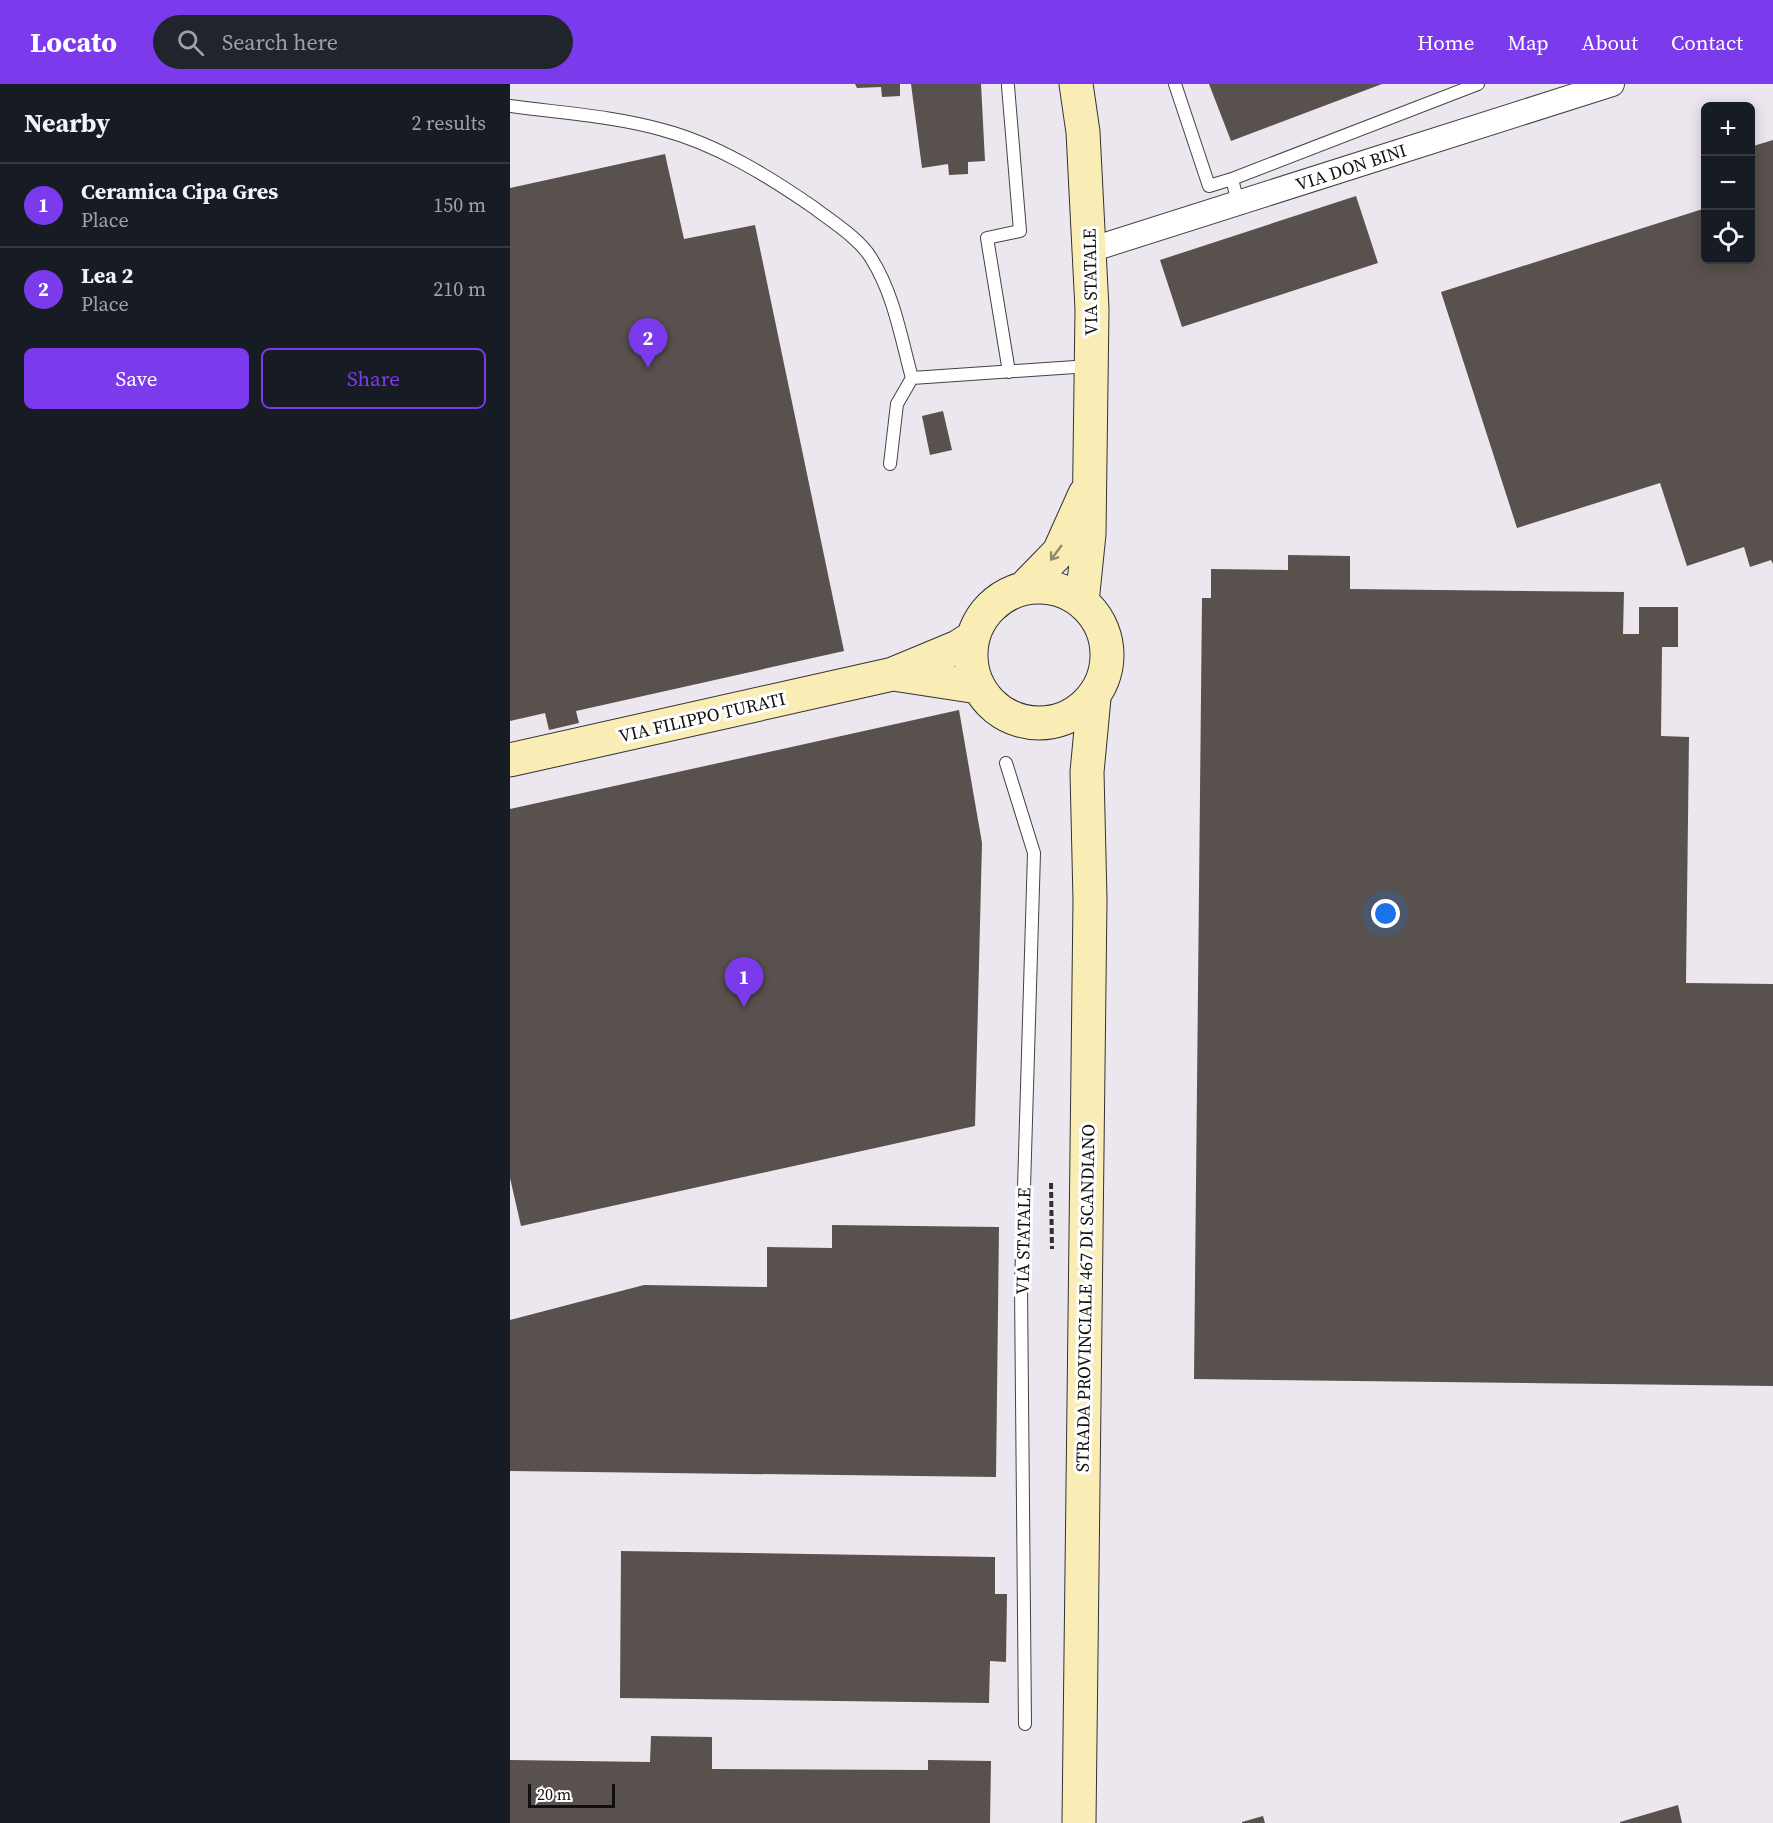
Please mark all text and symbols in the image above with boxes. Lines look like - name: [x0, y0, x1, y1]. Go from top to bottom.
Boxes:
- search box: [153, 15, 573, 69]
- text: Locato: [30, 23, 117, 61]
- icon: search: [174, 26, 207, 59]
- text: Search here: [222, 27, 338, 57]
- text: Home: [1417, 28, 1475, 57]
- text: Map: [1508, 28, 1549, 57]
- text: About: [1582, 28, 1638, 57]
- text: Contact: [1671, 28, 1743, 57]
- map controls: [1701, 102, 1755, 264]
- button: +: [1701, 102, 1755, 156]
- text: Nearby: [24, 105, 110, 141]
- text: 2 results: [411, 109, 486, 137]
- street label: VIA DON BINI: [1292, 137, 1410, 197]
- button: −: [1701, 156, 1755, 210]
- text: Ceramica Cipa Gres: [81, 176, 278, 206]
- text: 1: [38, 191, 49, 219]
- text: 150 m: [433, 191, 486, 219]
- text: Place: [81, 206, 129, 234]
- button: locate: [1701, 210, 1755, 264]
- street label: VIA STATALE: [1077, 228, 1103, 336]
- text: Lea 2: [81, 260, 133, 290]
- text: 2: [38, 275, 49, 303]
- text: 210 m: [433, 275, 486, 303]
- text: Place: [81, 290, 129, 318]
- pin: 2: [628, 318, 668, 368]
- button: Save: [24, 348, 249, 409]
- button: Share: [261, 348, 486, 409]
- one-way arrow: [1050, 544, 1062, 560]
- street label: VIA FILIPPO TURATI: [616, 686, 788, 748]
- your location: [1371, 899, 1400, 928]
- pin: 1: [724, 958, 764, 1007]
- street label: STRADA PROVINCIALE 467 DI SCANDIANO: [1069, 1124, 1101, 1472]
- street label: VIA STATALE: [1010, 1187, 1036, 1295]
- scale bar: [528, 1781, 615, 1808]
- text: 20 m: [537, 1783, 571, 1805]

